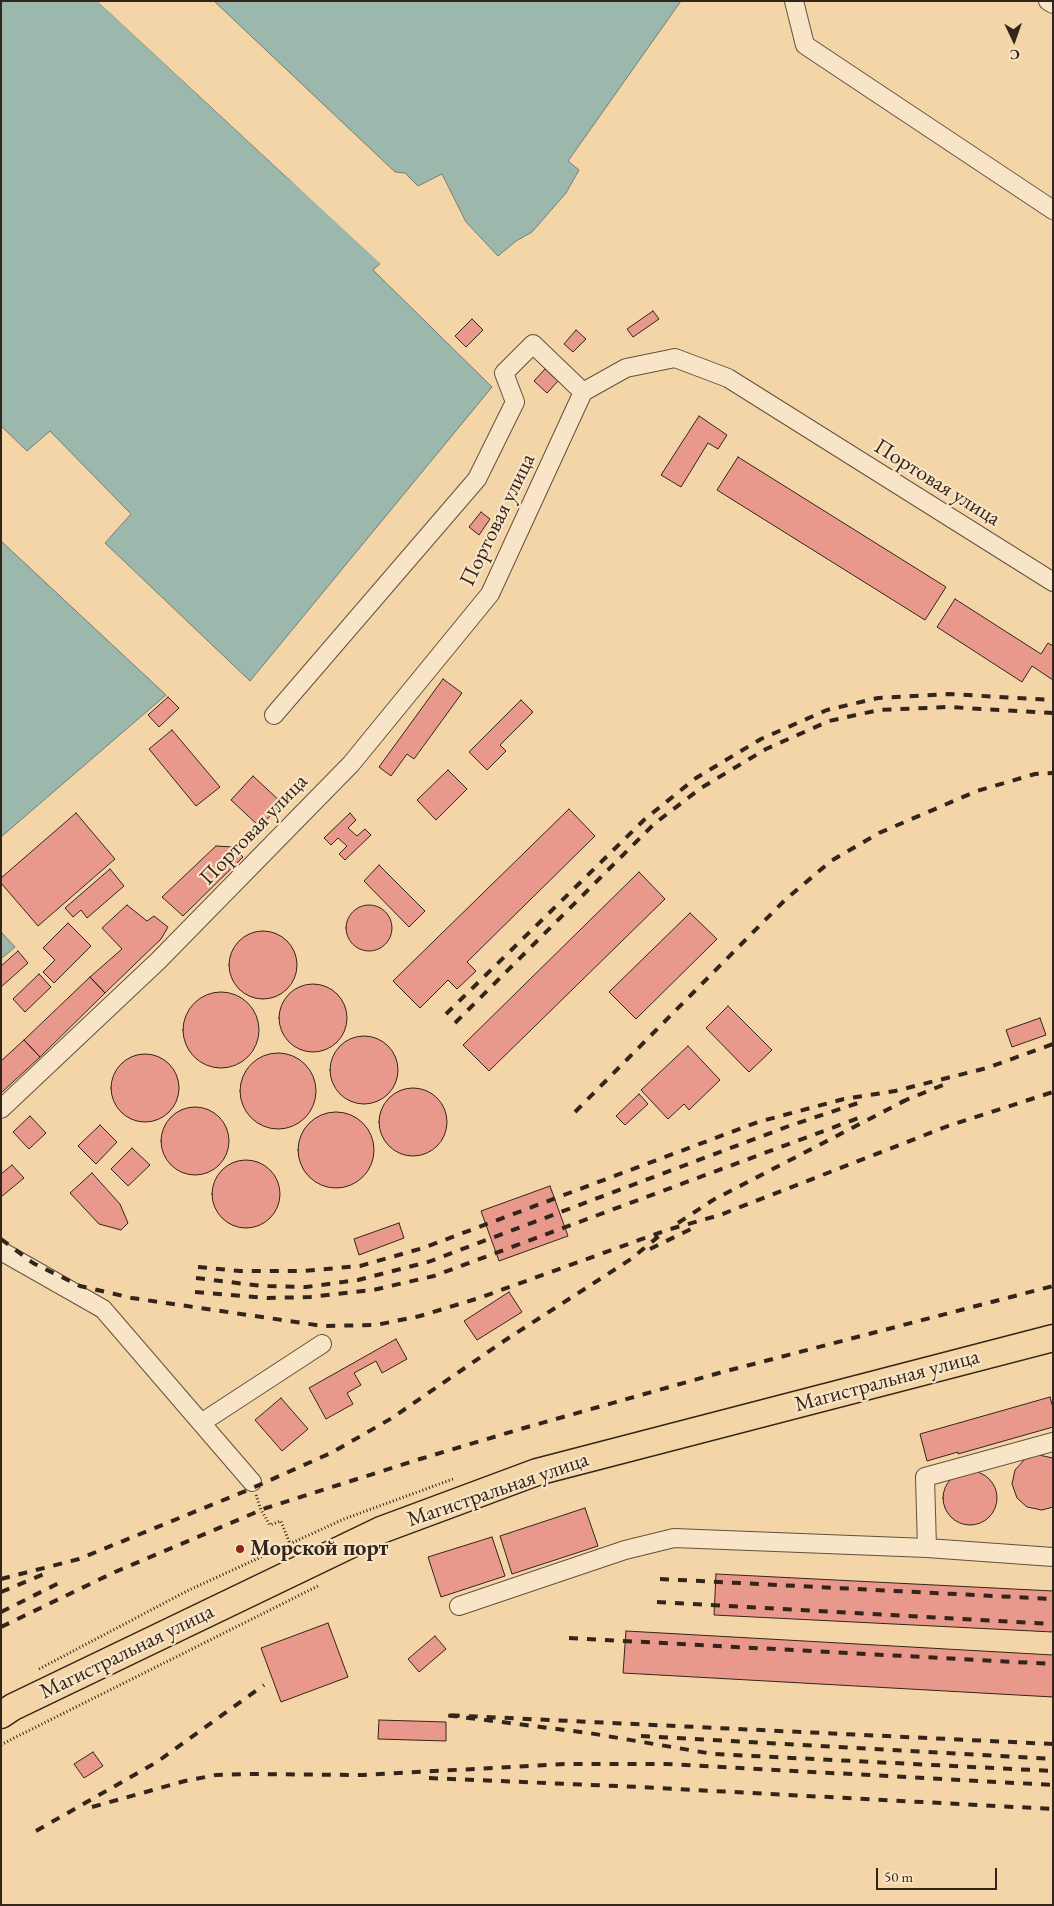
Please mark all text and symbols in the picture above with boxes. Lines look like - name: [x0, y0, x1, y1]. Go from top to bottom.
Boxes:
- north arrow: [989, 15, 1039, 65]
- text: С: [1009, 46, 1020, 64]
- street label: Портовая улица: [869, 434, 1005, 532]
- street label: Портовая улица: [455, 449, 541, 591]
- street label: Портовая улица: [194, 769, 314, 891]
- street label: Магистральная улица: [792, 1344, 982, 1418]
- street label: Магистральная улица: [404, 1447, 592, 1533]
- place label: Морской порт: [250, 1536, 388, 1562]
- marker: Морской порт: [234, 1543, 246, 1555]
- street label: Магистральная улица: [36, 1598, 218, 1706]
- scale bar: [879, 1858, 1000, 1890]
- text: 50 m: [884, 1867, 913, 1886]

